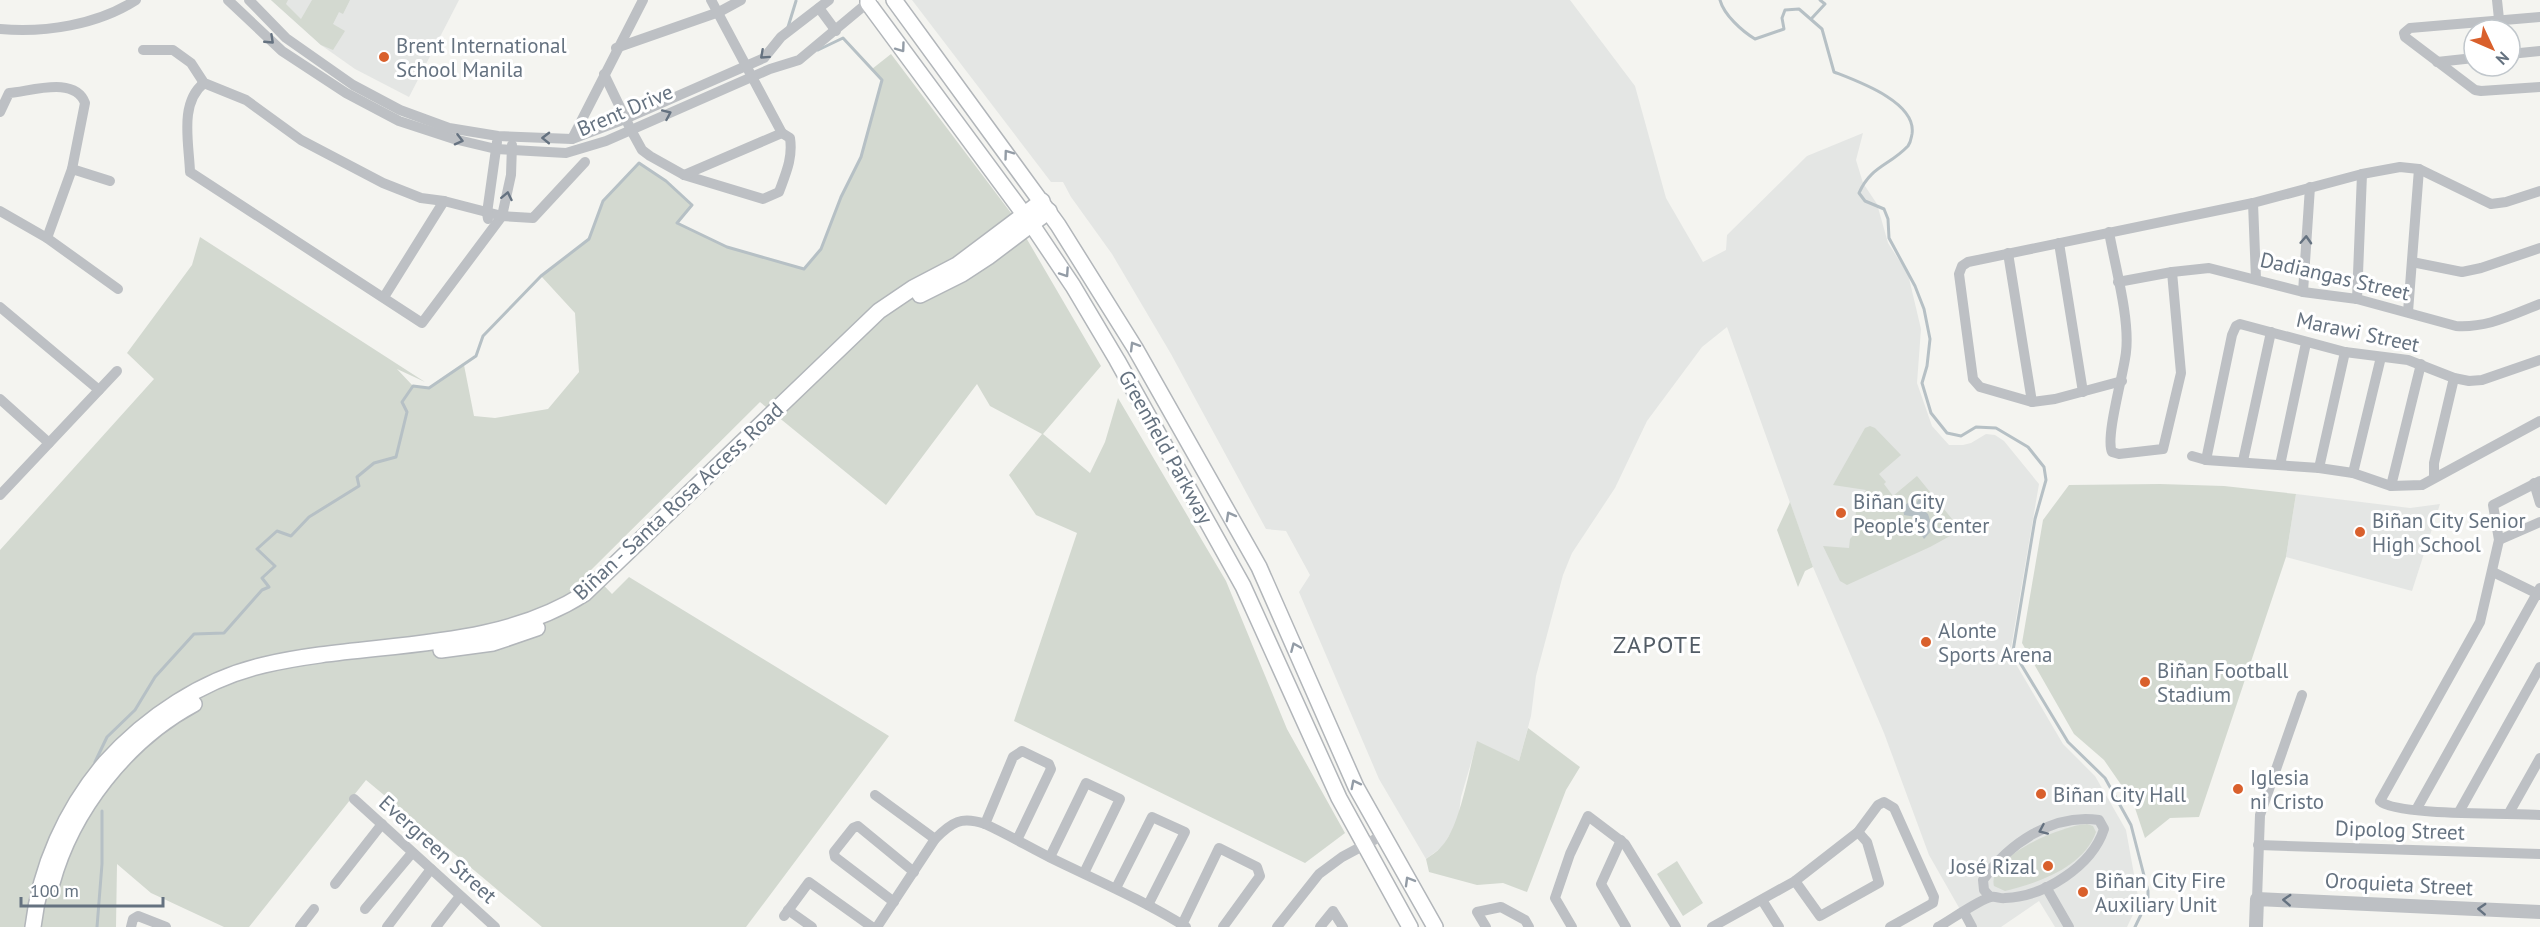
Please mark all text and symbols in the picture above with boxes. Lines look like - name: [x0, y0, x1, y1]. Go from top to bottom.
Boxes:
- north arrow: [2462, 18, 2522, 78]
- place label: Brent International School Manila: [396, 32, 567, 83]
- one-way arrow: [264, 33, 274, 44]
- one-way arrow: [893, 41, 904, 52]
- one-way arrow: [760, 47, 771, 58]
- text: N: [2492, 48, 2514, 69]
- marker: Brent International School Manila: [377, 50, 391, 64]
- street label: Brent Drive: [573, 78, 677, 142]
- one-way arrow: [660, 109, 671, 121]
- one-way arrow: [541, 132, 550, 144]
- one-way arrow: [454, 133, 464, 146]
- one-way arrow: [1004, 150, 1015, 161]
- one-way arrow: [499, 191, 512, 201]
- one-way arrow: [2300, 235, 2313, 244]
- street label: Dadiangas Street: [2258, 246, 2412, 306]
- one-way arrow: [1058, 266, 1069, 277]
- street label: Marawi Street: [2294, 306, 2422, 358]
- one-way arrow: [1130, 342, 1141, 352]
- street label: Greenfield Parkway: [1113, 365, 1220, 529]
- street label: Biñan - Santa Rosa Access Road: [567, 396, 789, 606]
- place label: Biñan City People's Center: [1853, 488, 1989, 539]
- marker: Biñan City People's Center: [1834, 506, 1848, 520]
- place label: Biñan City Senior High School: [2372, 507, 2526, 558]
- one-way arrow: [1226, 512, 1237, 522]
- marker: Biñan City Senior High School: [2353, 525, 2367, 539]
- place label: Alonte Sports Arena: [1938, 617, 2052, 668]
- district label: ZAPOTE: [1613, 629, 1703, 660]
- marker: Alonte Sports Arena: [1919, 635, 1933, 649]
- one-way arrow: [1290, 643, 1302, 654]
- place label: Biñan Football Stadium: [2157, 657, 2288, 708]
- marker: Biñan Football Stadium: [2138, 675, 2152, 689]
- place label: Iglesia ni Cristo: [2250, 764, 2324, 815]
- one-way arrow: [1350, 779, 1362, 790]
- place label: Biñan City Hall: [2053, 781, 2186, 808]
- marker: Iglesia ni Cristo: [2231, 782, 2245, 796]
- marker: Biñan City Hall: [2034, 787, 2048, 801]
- street label: Evergreen Street: [374, 789, 502, 909]
- street label: Dipolog Street: [2335, 814, 2465, 846]
- one-way arrow: [2038, 823, 2049, 835]
- place label: José Rizal: [1948, 853, 2036, 880]
- marker: José Rizal: [2041, 859, 2055, 873]
- place label: Biñan City Fire Auxiliary Unit: [2095, 867, 2226, 918]
- street label: Oroquieta Street: [2324, 867, 2474, 901]
- scale bar: [21, 870, 164, 908]
- one-way arrow: [1405, 877, 1416, 887]
- text: 100 m: [30, 879, 79, 902]
- marker: Biñan City Fire Auxiliary Unit: [2076, 885, 2090, 899]
- one-way arrow: [2282, 893, 2291, 906]
- one-way arrow: [2477, 902, 2486, 915]

